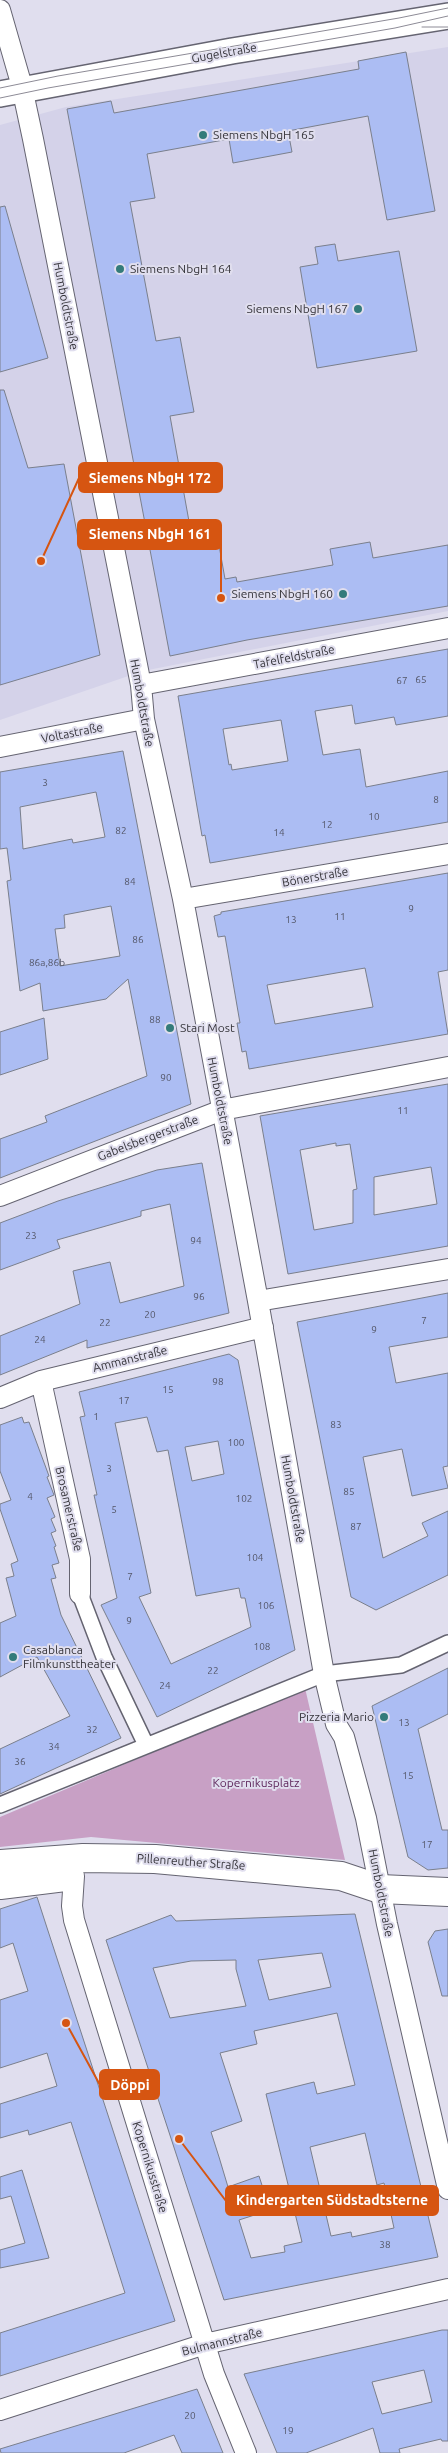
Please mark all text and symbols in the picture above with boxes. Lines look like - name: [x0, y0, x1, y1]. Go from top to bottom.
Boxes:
- street label: Gugelstraße: [190, 40, 258, 65]
- place label: Siemens NbgH 165: [213, 128, 315, 141]
- marker: Siemens NbgH 165: [197, 129, 209, 141]
- street label: Humboldtstraße: [52, 261, 81, 351]
- place label: Siemens NbgH 164: [130, 262, 232, 275]
- marker: Siemens NbgH 164: [114, 263, 126, 275]
- place label: Siemens NbgH 167: [246, 302, 348, 315]
- marker: Siemens NbgH 167: [352, 303, 364, 315]
- callout: Siemens NbgH 172: [79, 463, 222, 492]
- text: Siemens NbgH 172: [89, 470, 211, 486]
- callout: Siemens NbgH 161: [78, 520, 221, 549]
- text: Siemens NbgH 161: [89, 526, 211, 542]
- place label: Siemens NbgH 160: [231, 587, 333, 600]
- marker: Siemens NbgH 160: [337, 588, 349, 600]
- street label: Tafelfeldstraße: [252, 642, 336, 671]
- street label: Humboldtstraße: [128, 658, 157, 748]
- house number: 65: [415, 674, 427, 685]
- house number: 67: [396, 675, 408, 686]
- street label: Voltastraße: [40, 720, 104, 745]
- house number: 3: [42, 777, 48, 788]
- house number: 8: [433, 794, 439, 805]
- house number: 10: [368, 811, 380, 822]
- house number: 12: [321, 819, 333, 830]
- house number: 82: [115, 825, 127, 836]
- house number: 14: [273, 827, 285, 838]
- street label: Bönerstraße: [281, 864, 349, 889]
- house number: 84: [124, 876, 136, 887]
- house number: 9: [408, 903, 414, 914]
- house number: 11: [334, 911, 346, 922]
- house number: 13: [285, 914, 297, 925]
- house number: 86: [132, 934, 144, 945]
- house number: 86a,86b: [29, 957, 65, 968]
- house number: 88: [149, 1014, 161, 1025]
- place label: Stari Most: [180, 1021, 235, 1034]
- marker: Stari Most: [164, 1022, 176, 1034]
- street label: Humboldtstraße: [206, 1056, 235, 1146]
- house number: 90: [160, 1072, 172, 1083]
- house number: 11: [397, 1105, 409, 1116]
- street label: Gabelsbergerstraße: [96, 1112, 200, 1163]
- house number: 23: [25, 1230, 37, 1241]
- house number: 94: [190, 1235, 202, 1246]
- house number: 96: [193, 1291, 205, 1302]
- house number: 20: [144, 1309, 156, 1320]
- house number: 7: [421, 1315, 427, 1326]
- house number: 22: [99, 1317, 111, 1328]
- house number: 9: [371, 1324, 377, 1335]
- house number: 24: [34, 1334, 46, 1345]
- street label: Ammanstraße: [91, 1343, 168, 1374]
- house number: 98: [212, 1376, 224, 1387]
- house number: 15: [162, 1384, 174, 1395]
- house number: 17: [118, 1395, 130, 1406]
- house number: 1: [93, 1411, 99, 1422]
- house number: 83: [330, 1419, 342, 1430]
- house number: 100: [228, 1437, 245, 1448]
- street label: Humboldtstraße: [279, 1454, 308, 1544]
- house number: 3: [106, 1463, 112, 1474]
- street label: Brosamerstraße: [53, 1465, 86, 1553]
- house number: 85: [343, 1486, 355, 1497]
- house number: 4: [27, 1491, 33, 1502]
- house number: 102: [236, 1493, 252, 1504]
- house number: 5: [111, 1504, 117, 1515]
- house number: 87: [350, 1521, 362, 1532]
- house number: 104: [247, 1552, 264, 1563]
- house number: 7: [127, 1571, 133, 1582]
- house number: 106: [258, 1600, 275, 1611]
- house number: 9: [126, 1615, 132, 1626]
- house number: 108: [254, 1641, 271, 1652]
- place label: Casablanca Filmkunsttheater: [23, 1643, 116, 1670]
- marker: Casablanca Filmkunsttheater: [7, 1651, 19, 1663]
- house number: 22: [207, 1665, 219, 1676]
- house number: 24: [159, 1680, 171, 1691]
- place label: Pizzeria Mario: [299, 1710, 374, 1723]
- marker: Pizzeria Mario: [378, 1711, 390, 1723]
- house number: 13: [398, 1717, 410, 1728]
- house number: 32: [86, 1724, 98, 1735]
- house number: 34: [48, 1741, 60, 1752]
- house number: 36: [14, 1756, 26, 1767]
- house number: 15: [402, 1770, 414, 1781]
- park label: Kopernikusplatz: [213, 1776, 300, 1789]
- house number: 17: [421, 1839, 433, 1850]
- street label: Humboldtstraße: [367, 1848, 396, 1938]
- street label: Pillenreuther Straße: [136, 1851, 246, 1872]
- callout: Döppi: [100, 2070, 159, 2099]
- text: Döppi: [110, 2077, 150, 2093]
- street label: Kopernikusstraße: [130, 2120, 171, 2214]
- callout: Kindergarten Südstadtsterne: [226, 2186, 438, 2215]
- text: Kindergarten Südstadtsterne: [236, 2192, 428, 2208]
- house number: 38: [379, 2239, 391, 2250]
- street label: Bulmannstraße: [180, 2325, 263, 2358]
- house number: 20: [184, 2410, 196, 2421]
- house number: 19: [282, 2425, 294, 2436]

